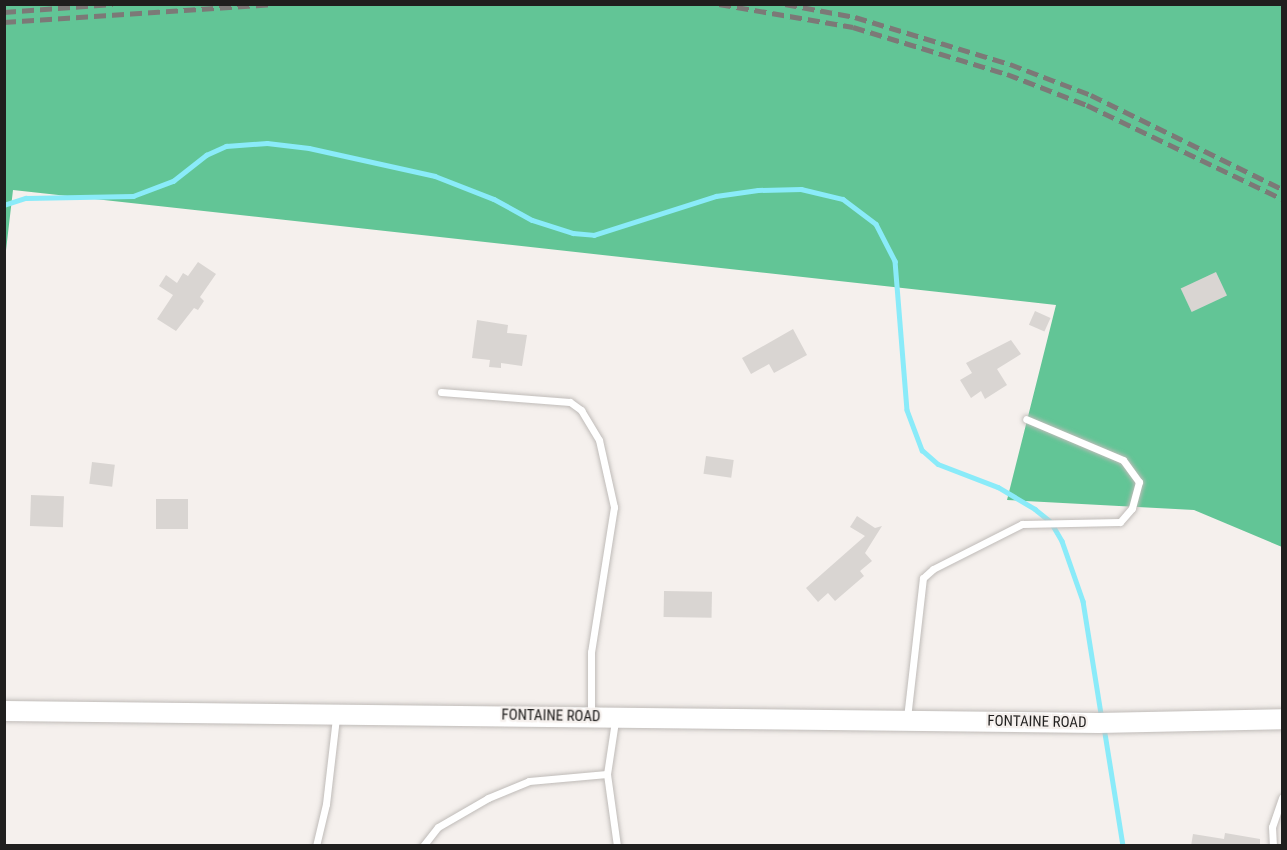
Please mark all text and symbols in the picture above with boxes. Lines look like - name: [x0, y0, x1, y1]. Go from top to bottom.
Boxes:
- street label: FONTAINE ROAD: [501, 706, 601, 726]
- street label: FONTAINE ROAD: [987, 712, 1087, 732]

